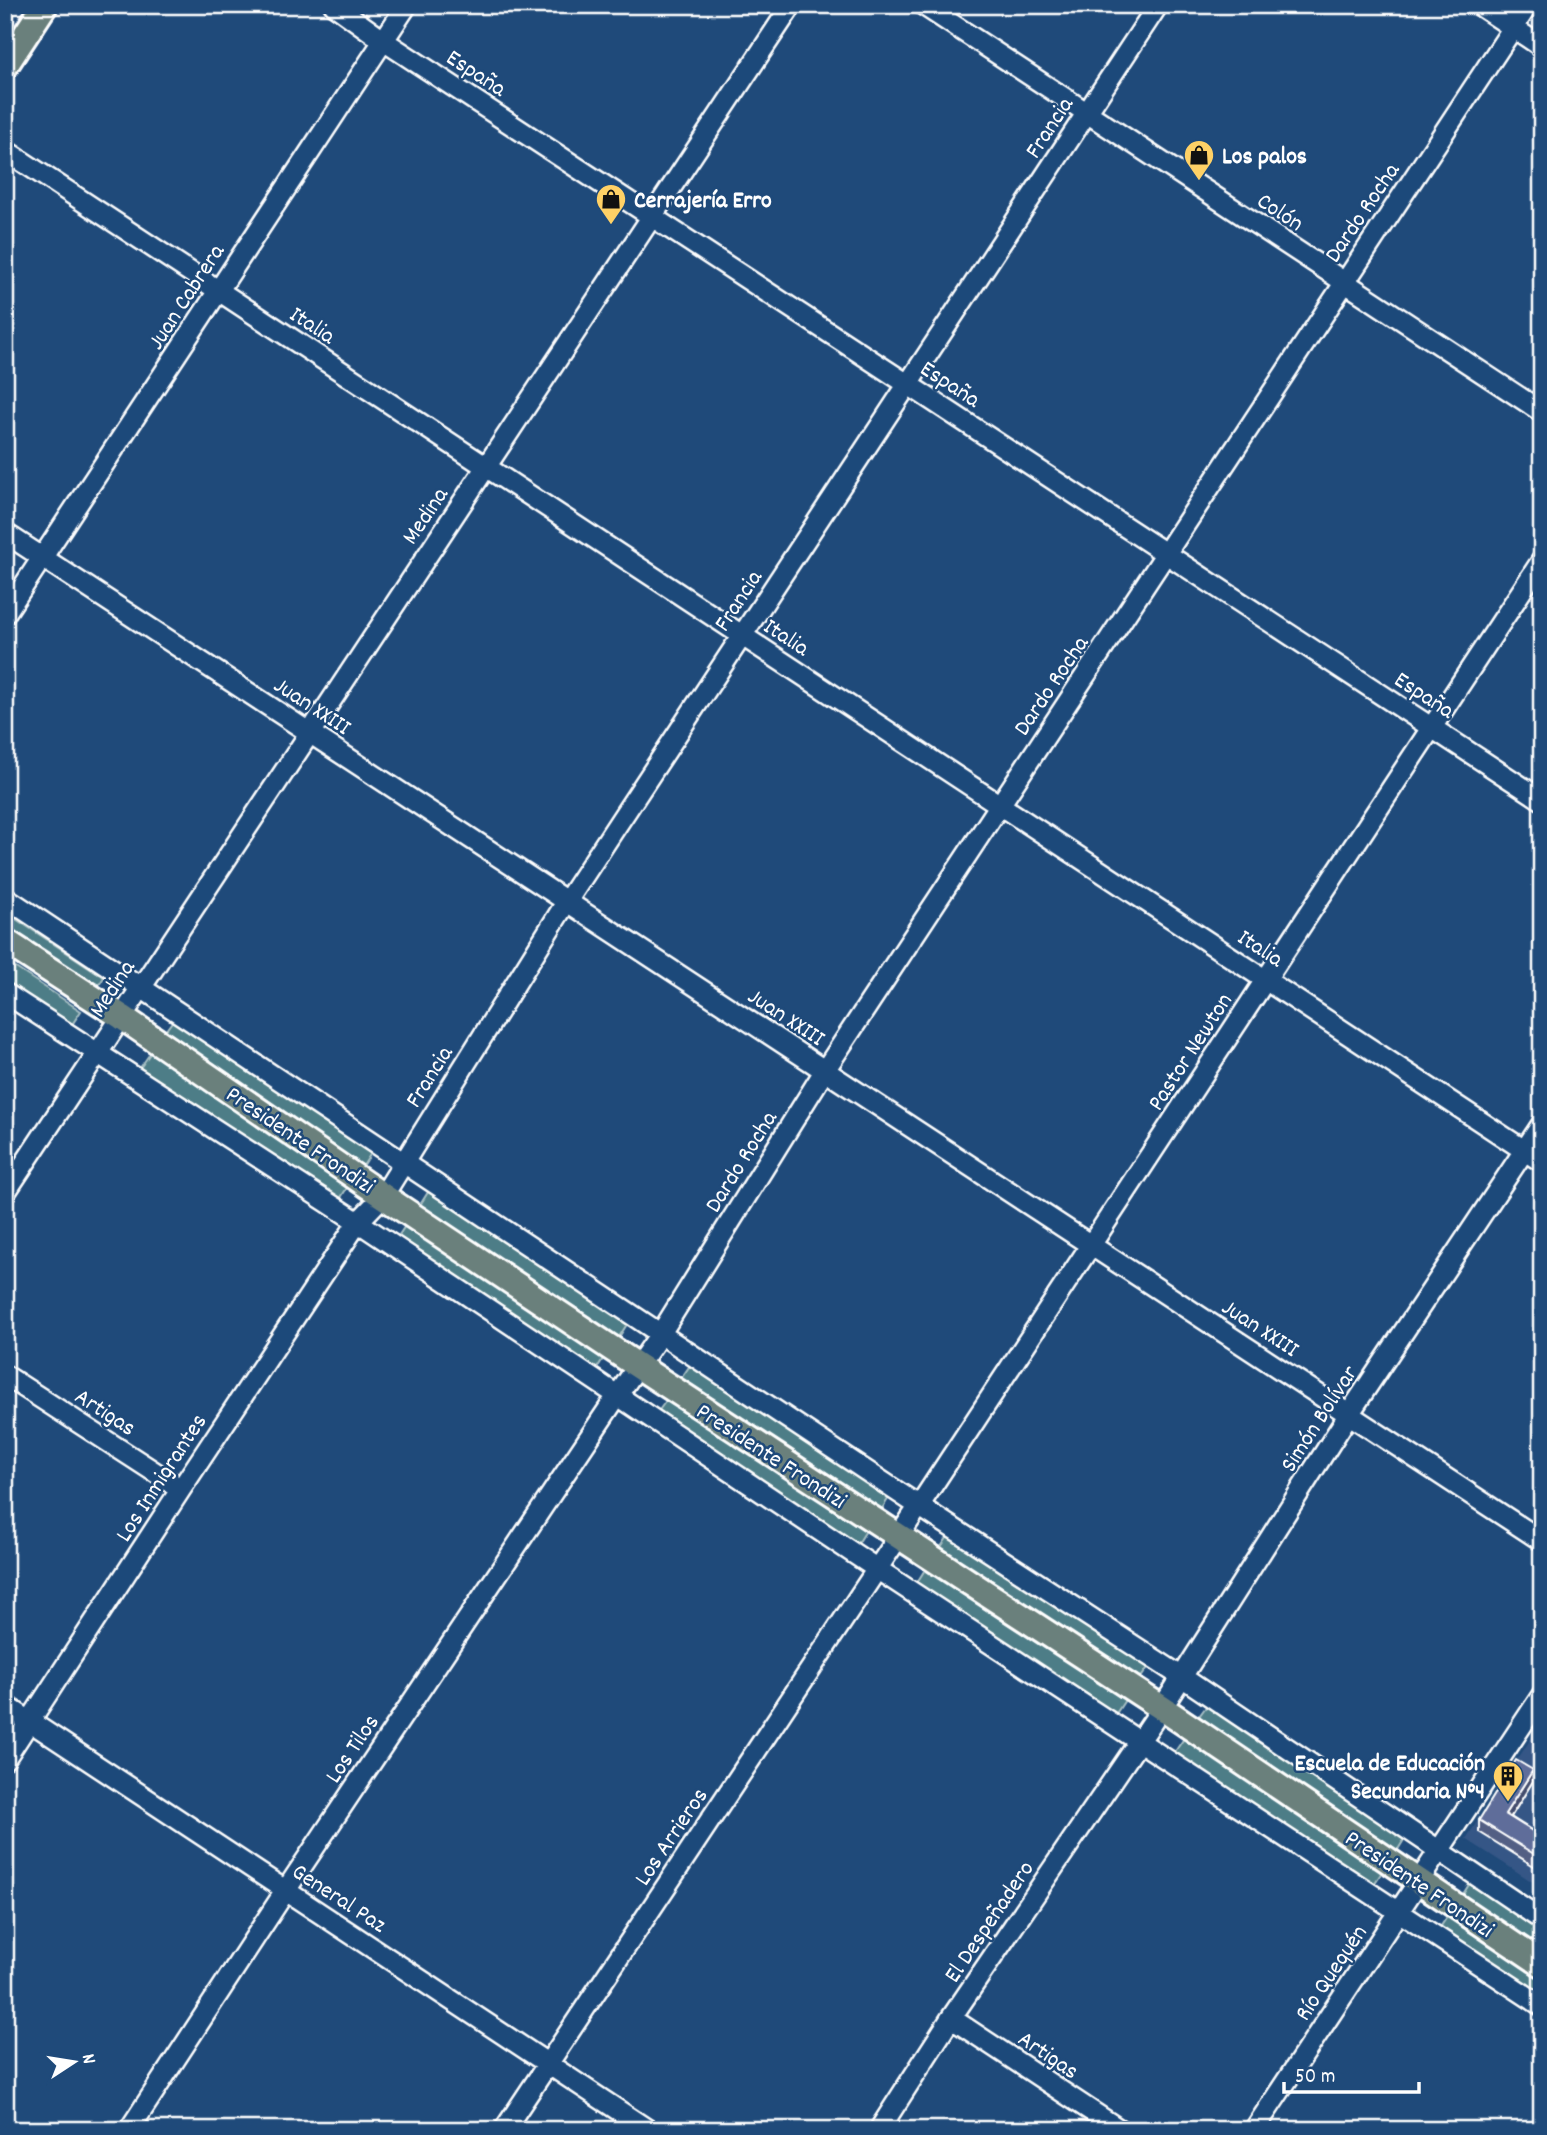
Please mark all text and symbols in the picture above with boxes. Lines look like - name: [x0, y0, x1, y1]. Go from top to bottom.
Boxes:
- street label: España: [439, 42, 513, 107]
- street label: Francia: [1018, 91, 1083, 166]
- shop icon: Los palos: [1182, 138, 1216, 182]
- place label: Los palos: [1222, 141, 1307, 175]
- street label: Dardo Rocha: [1317, 156, 1410, 271]
- shop icon: Cerrajería Erro: [594, 182, 628, 226]
- place label: Cerrajería Erro: [634, 185, 772, 219]
- street label: Colón: [1249, 186, 1310, 241]
- street label: Juan Cabrera: [141, 237, 235, 357]
- street label: Italia: [282, 299, 342, 354]
- street label: España: [913, 353, 987, 418]
- street label: Medina: [395, 481, 459, 552]
- street label: Francia: [707, 564, 772, 639]
- street label: Italia: [756, 611, 816, 666]
- street label: Dardo Rocha: [1006, 629, 1099, 744]
- street label: España: [1387, 664, 1461, 729]
- street label: Juan XXIII: [266, 670, 357, 746]
- street label: Italia: [1230, 922, 1290, 977]
- street label: Medina: [82, 953, 145, 1025]
- street label: Juan XXIII: [740, 981, 831, 1057]
- street label: Pastor Newton: [1141, 987, 1242, 1118]
- street label: Francia: [398, 1039, 463, 1115]
- street label: Presidente Frondizi: [218, 1079, 381, 1204]
- street label: Dardo Rocha: [698, 1105, 788, 1220]
- street label: Juan XXIII: [1214, 1292, 1305, 1368]
- street label: Simón Bolívar: [1273, 1360, 1368, 1480]
- street label: Artigas: [67, 1381, 142, 1446]
- street label: Presidente Frondizi: [688, 1396, 852, 1519]
- street label: Los Inmigrantes: [108, 1408, 217, 1549]
- street label: Los Tilos: [318, 1708, 389, 1791]
- place label: Escuela de Educación Secundaria N°4: [1294, 1748, 1485, 1810]
- building icon: Escuela de Educación Secundaria N°4: [1491, 1759, 1525, 1803]
- street label: Los Arrieros: [627, 1782, 718, 1893]
- street label: Presidente Frondizi: [1337, 1823, 1500, 1948]
- street label: El Despeñadero: [937, 1855, 1044, 1990]
- street label: General Paz: [284, 1856, 392, 1943]
- street label: Río Quequén: [1288, 1919, 1377, 2029]
- street label: Artigas: [1010, 2024, 1085, 2089]
- north arrow: [38, 2026, 108, 2096]
- scale bar: [1284, 2051, 1419, 2095]
- text: N: [73, 2052, 101, 2067]
- text: 50 m: [1295, 2063, 1335, 2093]

